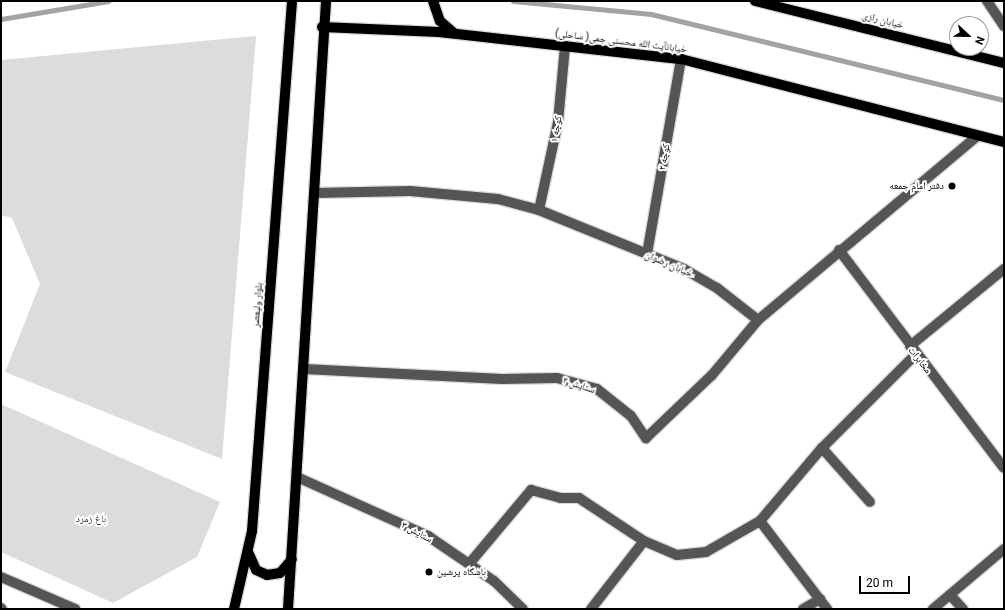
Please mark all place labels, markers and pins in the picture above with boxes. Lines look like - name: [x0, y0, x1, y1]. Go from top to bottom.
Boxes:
- place label: دفتر امام جمعه: [890, 180, 944, 192]
- marker: دفتر امام جمعه: [947, 181, 957, 191]
- place label: باشگاه پرشین: [437, 566, 486, 578]
- marker: باشگاه پرشین: [424, 567, 434, 577]

